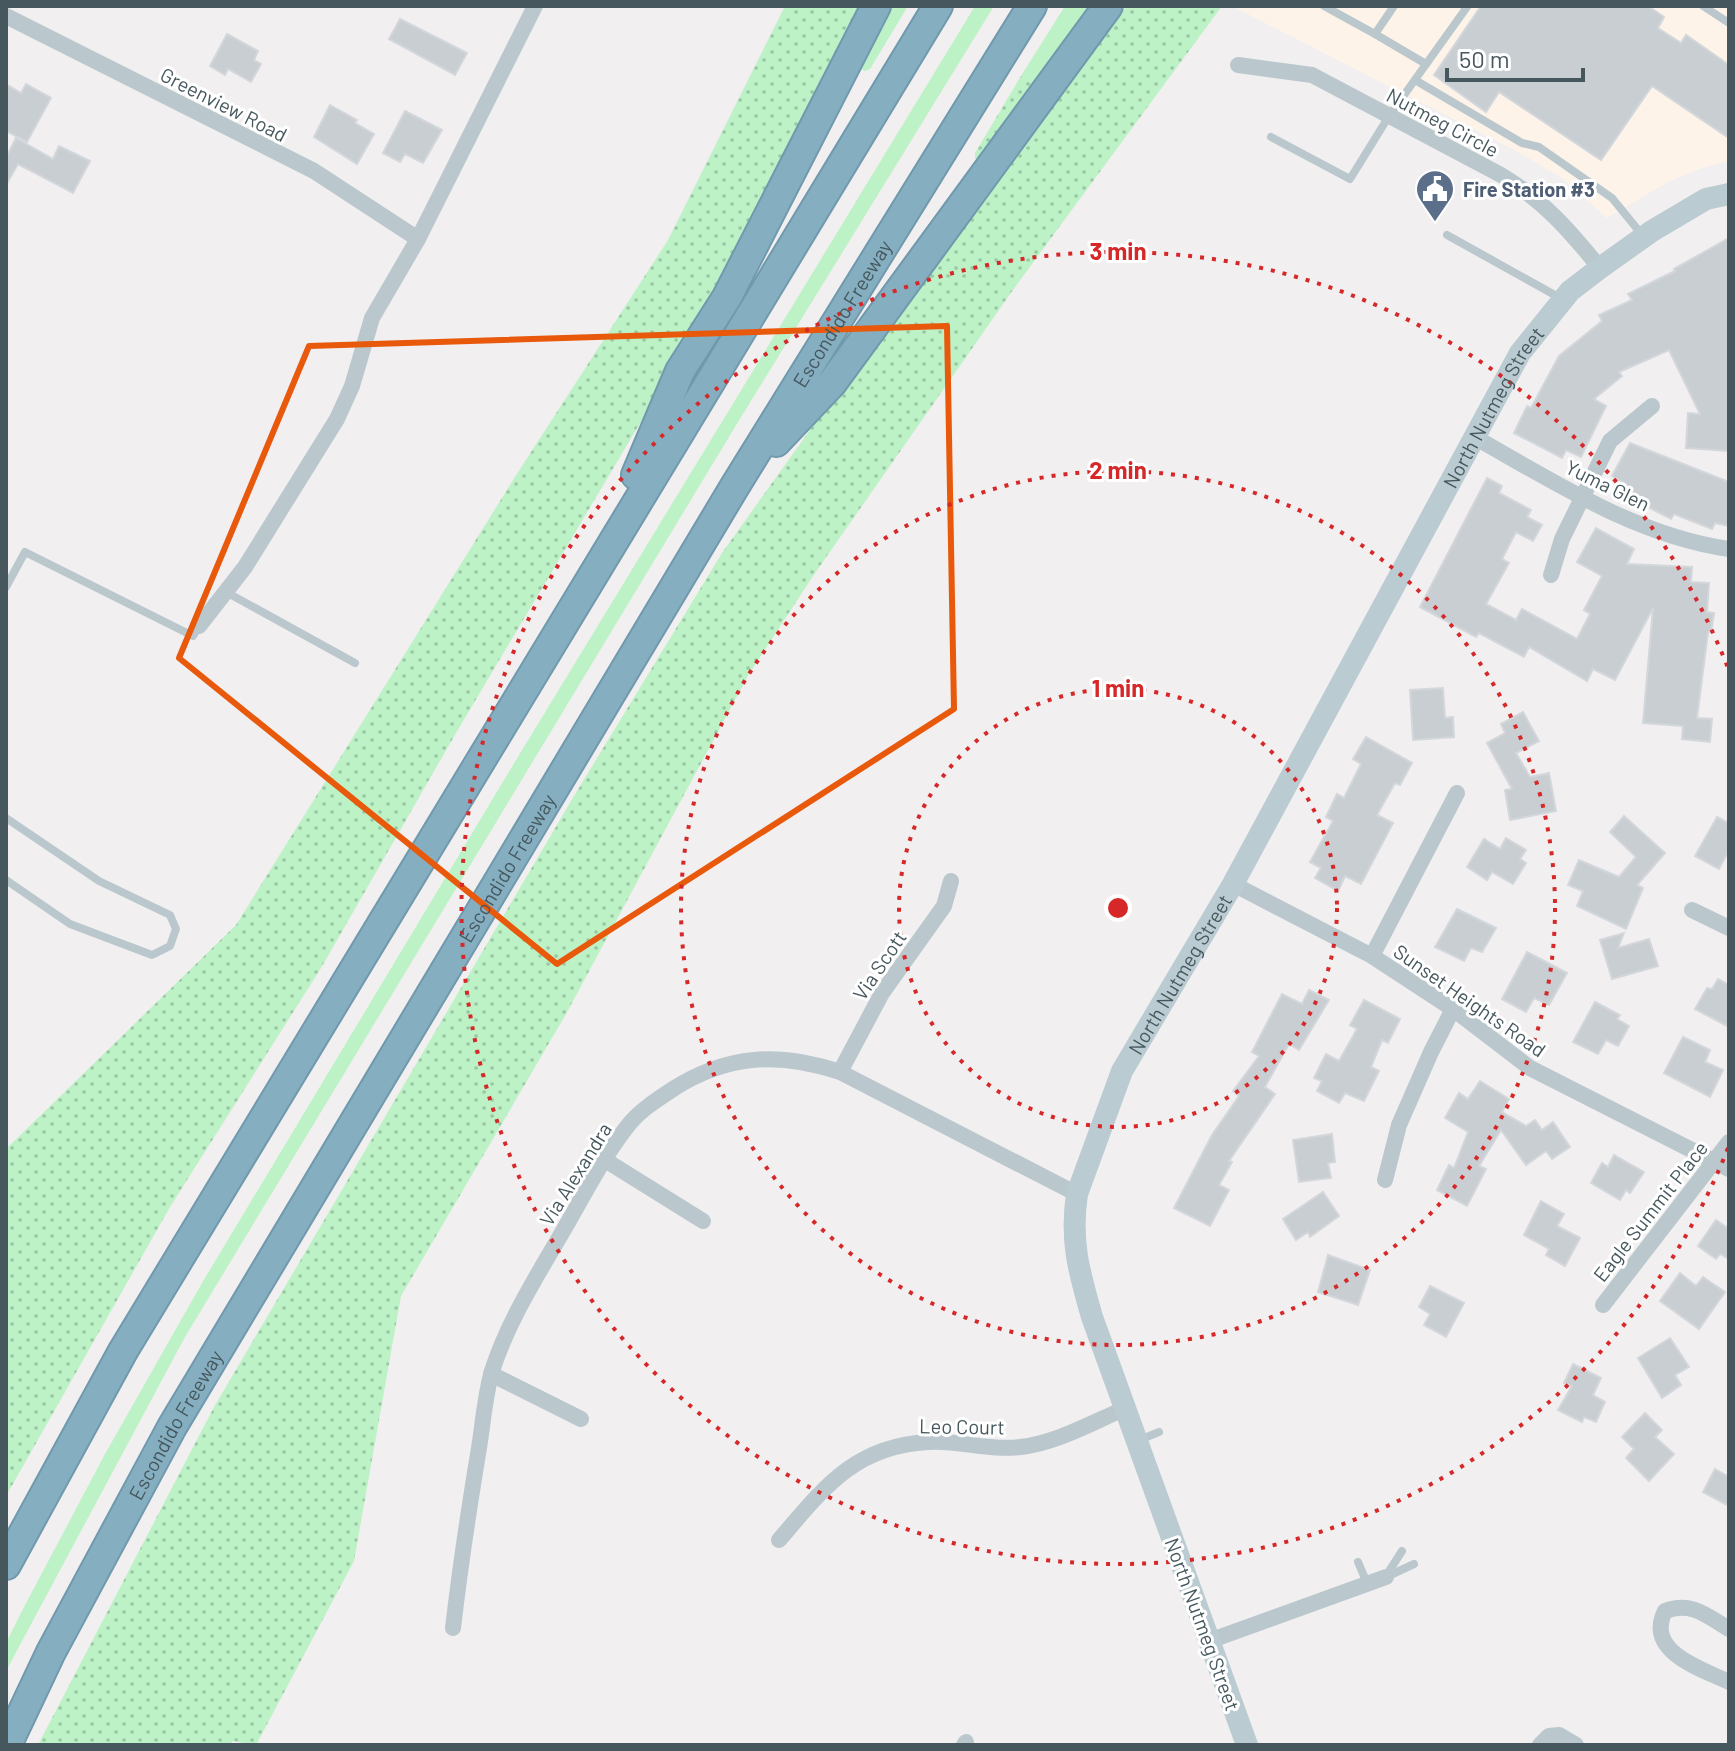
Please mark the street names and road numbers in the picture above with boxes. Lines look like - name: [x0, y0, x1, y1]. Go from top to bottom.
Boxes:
- street label: Greenview Road: [157, 62, 291, 146]
- street label: Nutmeg Circle: [1383, 82, 1503, 162]
- street label: Escondido Freeway: [787, 235, 896, 391]
- street label: North Nutmeg Street: [1437, 322, 1549, 492]
- street label: Yuma Glen: [1562, 454, 1654, 516]
- street label: Escondido Freeway: [453, 789, 560, 946]
- street label: North Nutmeg Street: [1123, 890, 1236, 1058]
- street label: Via Scott: [847, 926, 911, 1004]
- street label: Sunset Heights Road: [1389, 939, 1551, 1061]
- street label: Via Alexandra: [534, 1118, 616, 1230]
- street label: Eagle Summit Place: [1588, 1136, 1712, 1286]
- street label: Escondido Freeway: [123, 1345, 227, 1504]
- street label: Leo Court: [919, 1413, 1005, 1439]
- street label: North Nutmeg Street: [1161, 1534, 1245, 1714]

